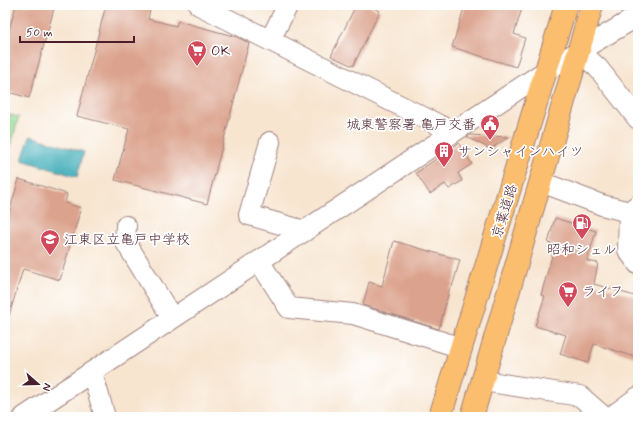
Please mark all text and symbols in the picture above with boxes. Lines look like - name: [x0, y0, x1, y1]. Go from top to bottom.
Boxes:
- scale bar: [20, 18, 134, 44]
- text: 50 m: [26, 25, 53, 41]
- supermarket icon: OK: [186, 39, 208, 67]
- place label: OK: [211, 42, 230, 60]
- public building icon: 城東警察署 亀戸交番: [479, 113, 501, 141]
- place label: 城東警察署 亀戸交番: [346, 116, 476, 134]
- building icon: サンシャインハイツ: [433, 140, 455, 168]
- place label: サンシャインハイツ: [458, 143, 583, 161]
- street label: 京葉道路: [488, 182, 522, 241]
- fuel station icon: 昭和シェル: [571, 212, 593, 240]
- school or university icon: 江東区立亀戸中学校: [39, 228, 61, 256]
- place label: 江東区立亀戸中学校: [64, 231, 190, 249]
- place label: 昭和シェル: [547, 241, 617, 259]
- supermarket icon: ライフ: [557, 280, 579, 308]
- place label: ライフ: [582, 283, 623, 301]
- north arrow: [18, 364, 58, 404]
- text: N: [39, 381, 54, 393]

